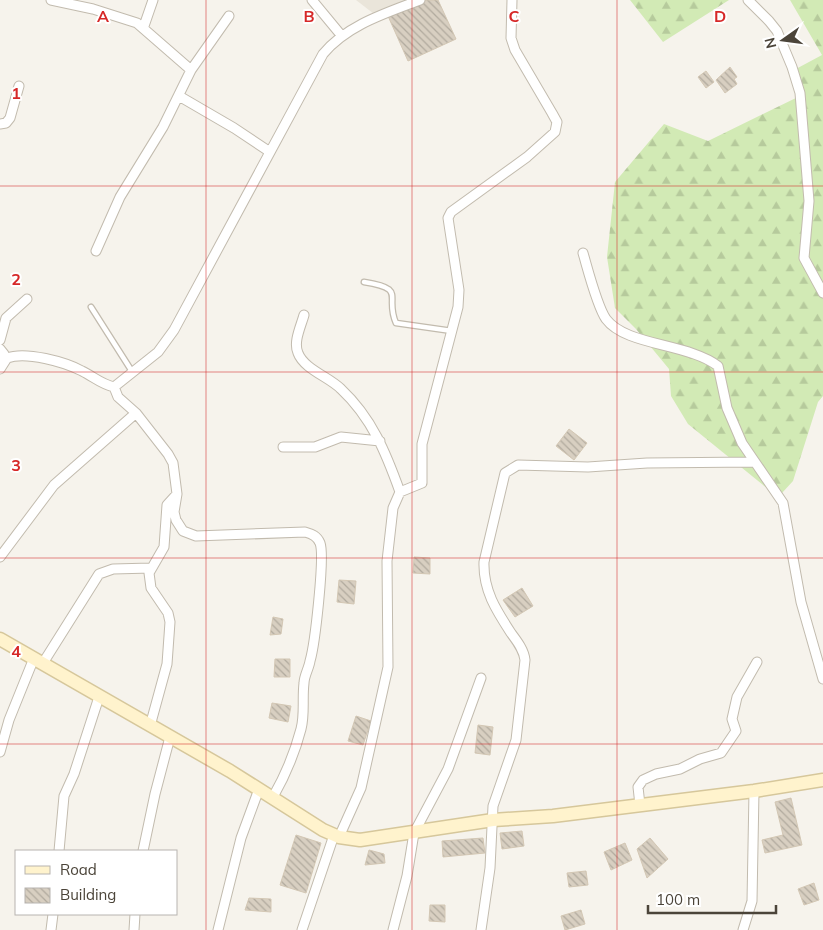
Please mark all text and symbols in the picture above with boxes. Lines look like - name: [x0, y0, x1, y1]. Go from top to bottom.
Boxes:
- text: A: [97, 6, 109, 26]
- text: B: [303, 6, 315, 26]
- text: C: [509, 6, 520, 26]
- text: D: [714, 6, 726, 26]
- north arrow: [758, 15, 808, 65]
- text: N: [760, 36, 780, 50]
- text: 1: [11, 83, 21, 103]
- text: 2: [11, 269, 21, 289]
- text: 3: [11, 455, 21, 475]
- text: 4: [11, 641, 21, 661]
- legend: [15, 850, 178, 915]
- text: Road: [60, 860, 97, 879]
- scale bar: [648, 882, 776, 914]
- text: Building: [60, 885, 116, 904]
- text: 100 m: [656, 890, 700, 909]

